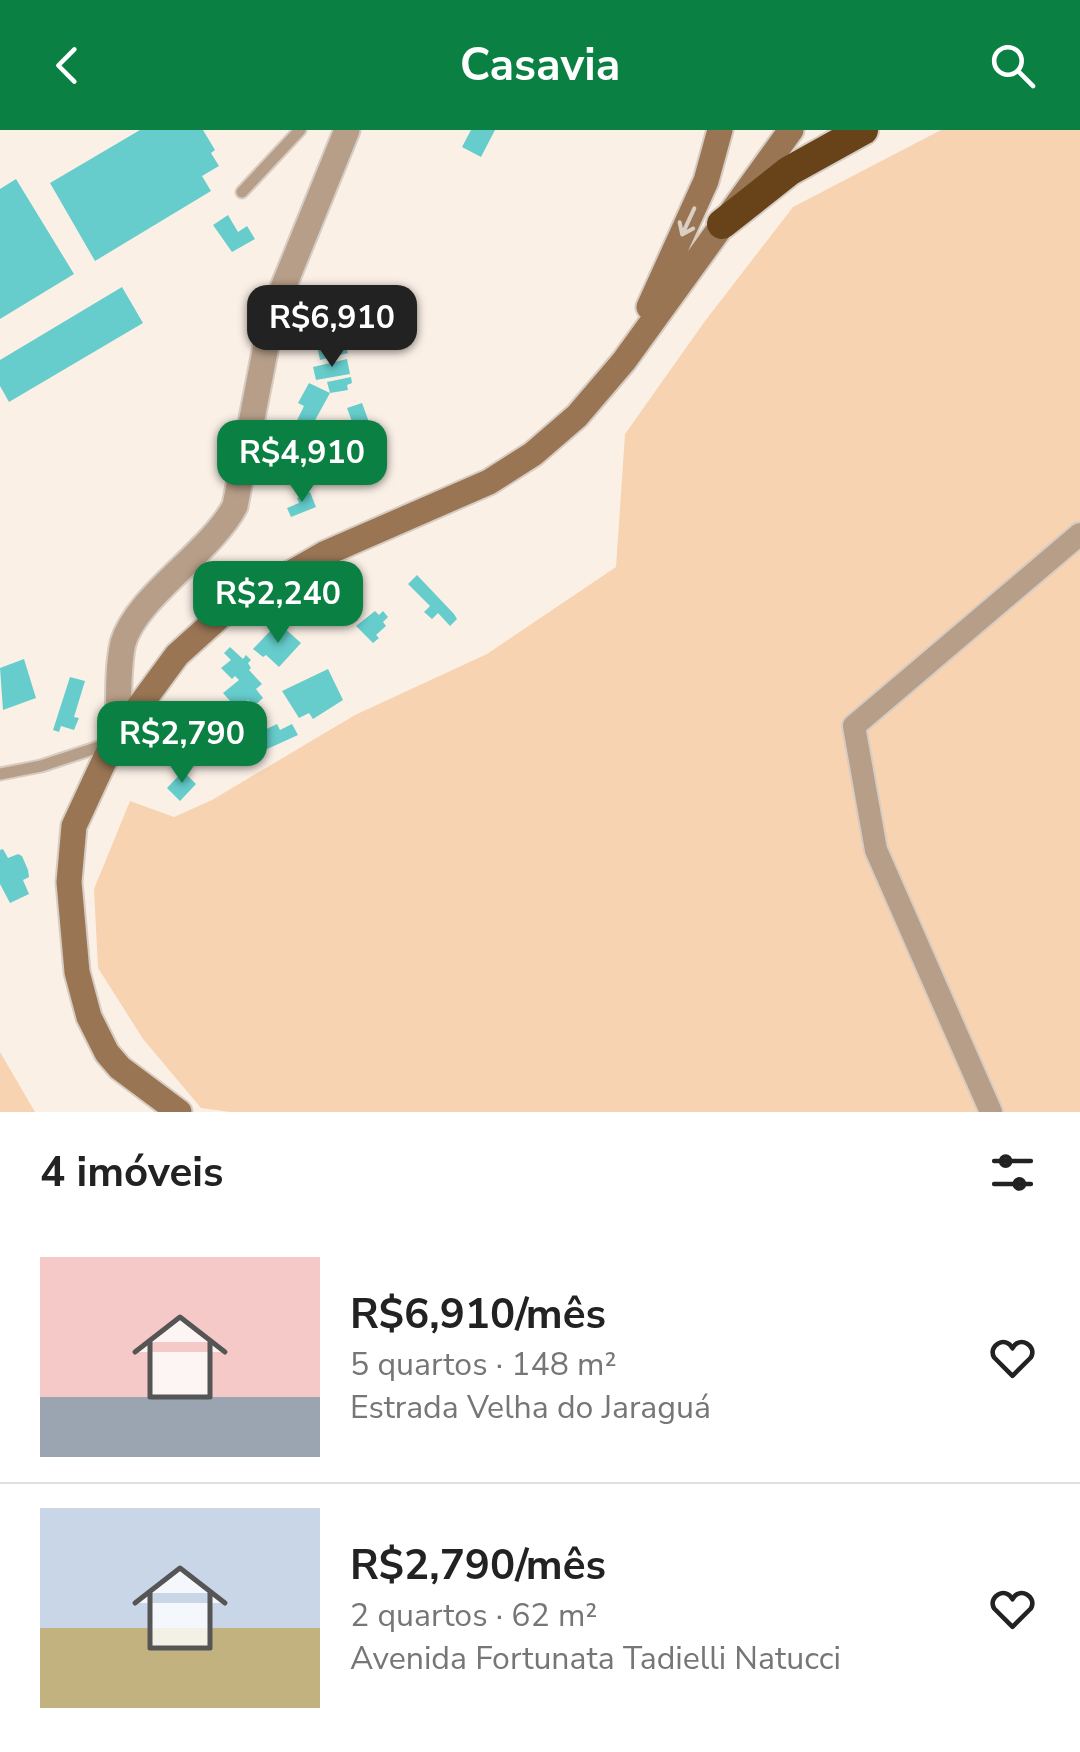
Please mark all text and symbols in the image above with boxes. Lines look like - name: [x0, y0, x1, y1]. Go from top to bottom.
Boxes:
- text: Casavia: [460, 35, 620, 96]
- icon: back: [40, 38, 95, 93]
- icon: search: [985, 38, 1040, 93]
- one-way arrow: [678, 206, 696, 237]
- pin: R$6,910: [240, 285, 424, 370]
- text: R$6,910: [269, 296, 395, 339]
- pin: R$4,910: [210, 420, 394, 505]
- text: R$4,910: [239, 431, 365, 474]
- pin: R$2,240: [186, 561, 370, 646]
- text: R$2,240: [215, 572, 341, 615]
- pin: R$2,790: [90, 701, 274, 786]
- text: R$2,790: [119, 712, 245, 755]
- text: 4 imóveis: [40, 1144, 224, 1201]
- icon: filters: [985, 1145, 1040, 1200]
- text: R$6,910/mês: [350, 1286, 606, 1343]
- icon: home: [120, 1297, 240, 1417]
- icon: heart: [985, 1330, 1040, 1385]
- text: 5 quartos · 148 m²: [350, 1343, 617, 1386]
- text: Estrada Velha do Jaraguá: [350, 1386, 711, 1429]
- text: R$2,790/mês: [350, 1537, 606, 1594]
- icon: home: [120, 1548, 240, 1668]
- icon: heart: [985, 1581, 1040, 1636]
- text: 2 quartos · 62 m²: [350, 1594, 597, 1637]
- text: Avenida Fortunata Tadielli Natucci: [350, 1637, 841, 1680]

